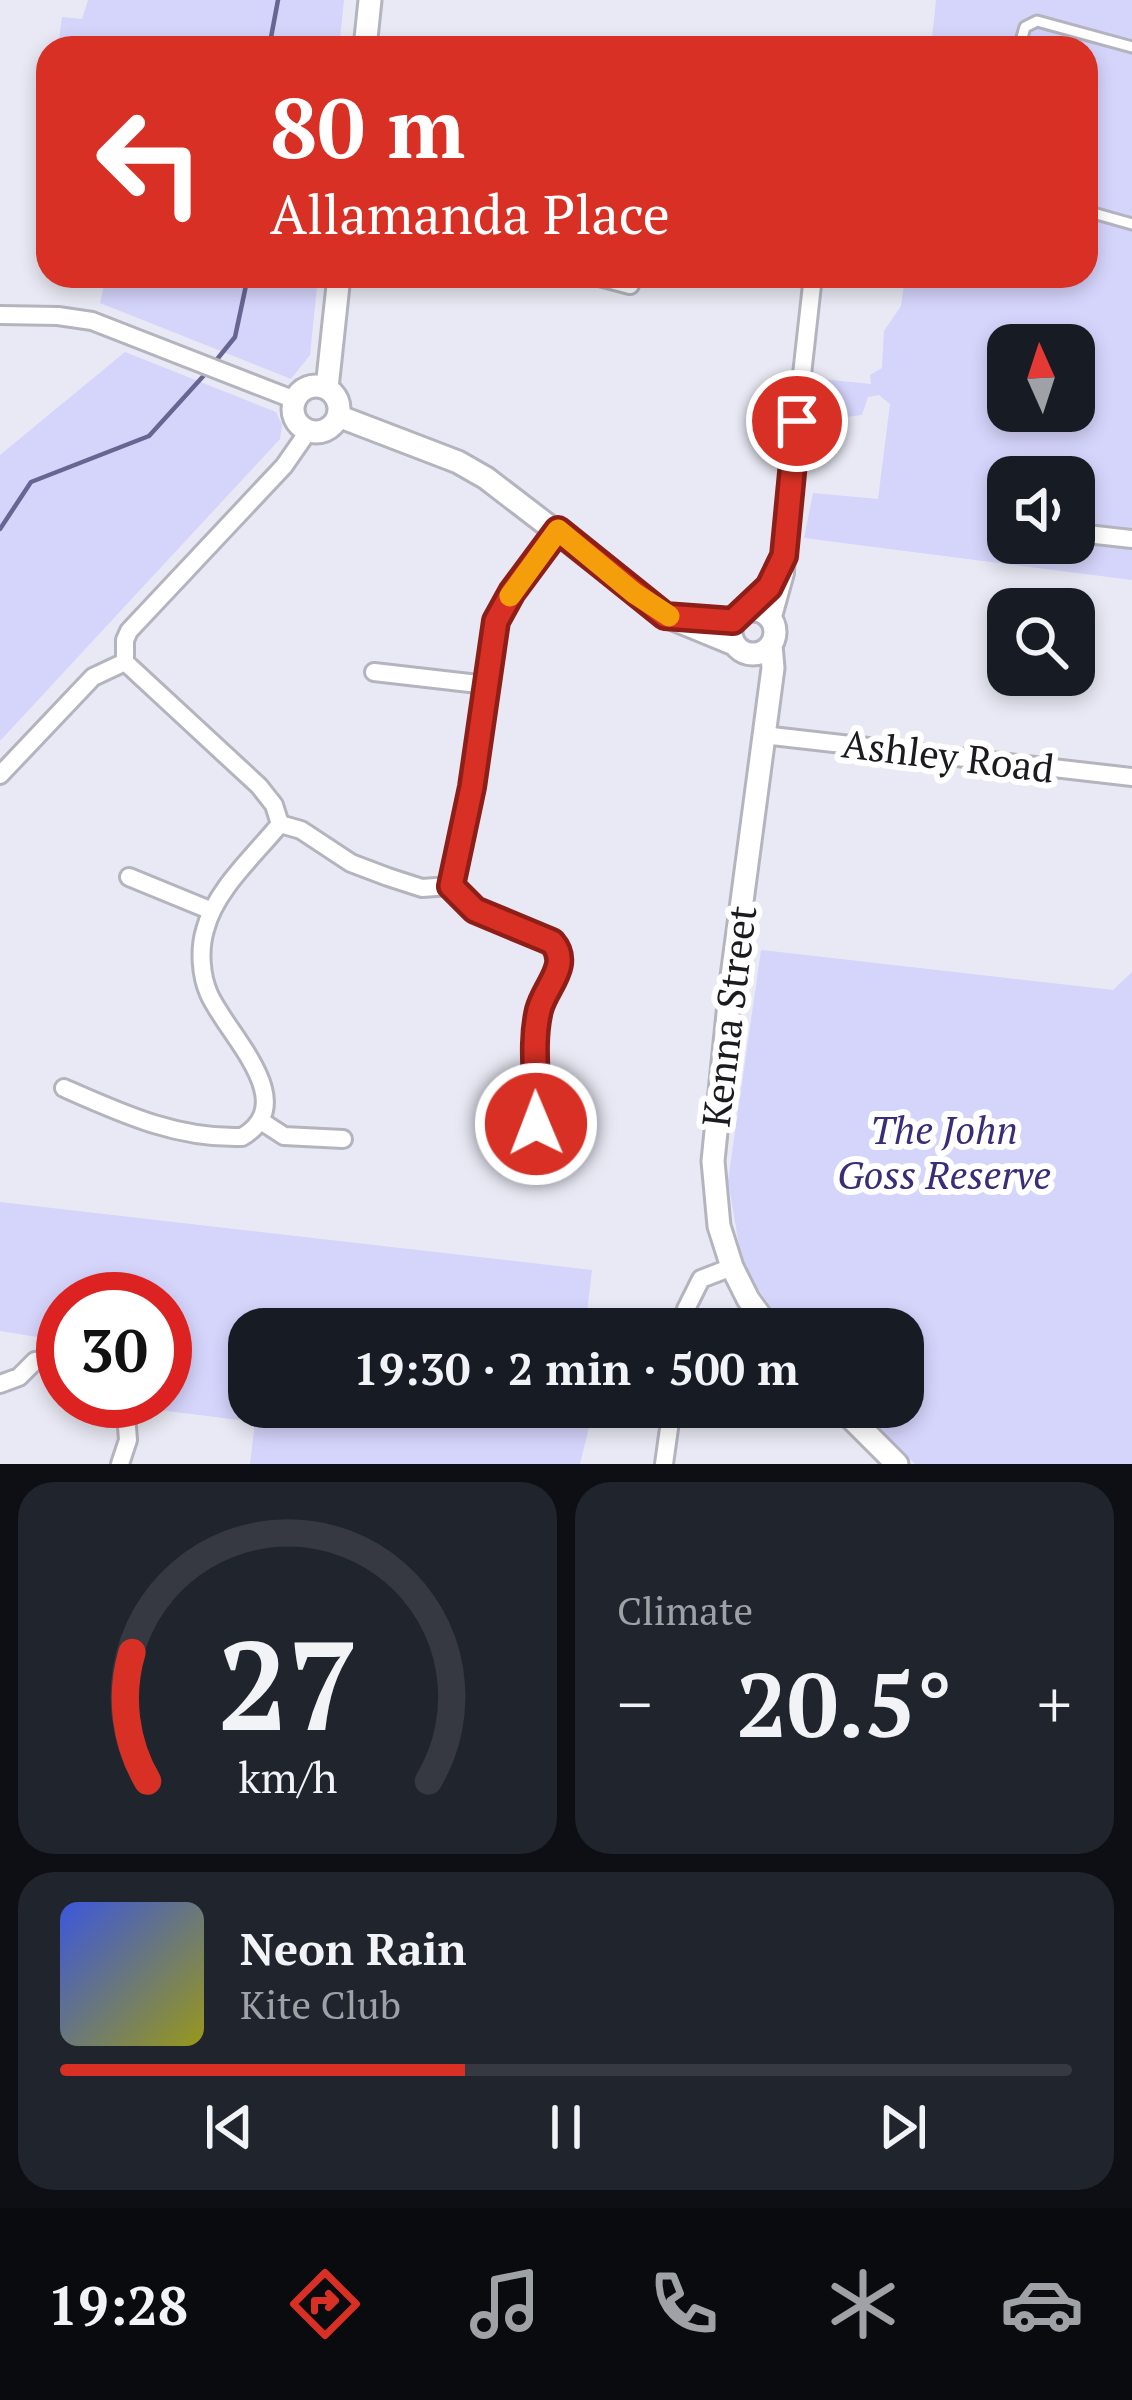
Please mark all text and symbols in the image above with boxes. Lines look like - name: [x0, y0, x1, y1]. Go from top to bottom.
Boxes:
- text: 80 m: [270, 71, 465, 182]
- icon: left: [72, 84, 228, 240]
- text: Allamanda Place: [270, 178, 670, 249]
- north arrow: [987, 324, 1095, 432]
- map controls: [987, 324, 1095, 696]
- pin: [746, 370, 848, 472]
- icon: arrive: [764, 388, 830, 454]
- button: sound: [987, 456, 1095, 564]
- button: search: [987, 588, 1095, 696]
- street label: Ashley Road: [839, 716, 1057, 794]
- street label: Kenna Street: [689, 902, 767, 1129]
- position arrow: [473, 1061, 599, 1187]
- park label: The John Goss Reserve: [837, 1103, 1051, 1200]
- speed limit sign: 30: [36, 1272, 192, 1428]
- text: 19:30 · 2 min · 500 m: [353, 1338, 799, 1398]
- text: Climate: [617, 1584, 753, 1636]
- text: 27: [217, 1600, 358, 1766]
- text: 20.5°: [736, 1643, 953, 1763]
- text: −: [617, 1659, 652, 1747]
- text: +: [1037, 1659, 1072, 1747]
- text: km/h: [238, 1748, 337, 1805]
- text: Neon Rain: [240, 1918, 467, 1978]
- text: Kite Club: [240, 1978, 401, 2030]
- icon: previous: [196, 2094, 262, 2160]
- icon: pause: [533, 2094, 599, 2160]
- icon: next: [870, 2094, 936, 2160]
- icon: directions: [283, 2262, 367, 2346]
- icon: music: [463, 2262, 547, 2346]
- icon: phone: [642, 2262, 726, 2346]
- icon: climate: [821, 2262, 905, 2346]
- icon: car: [1000, 2262, 1084, 2346]
- text: 19:28: [48, 2269, 188, 2340]

